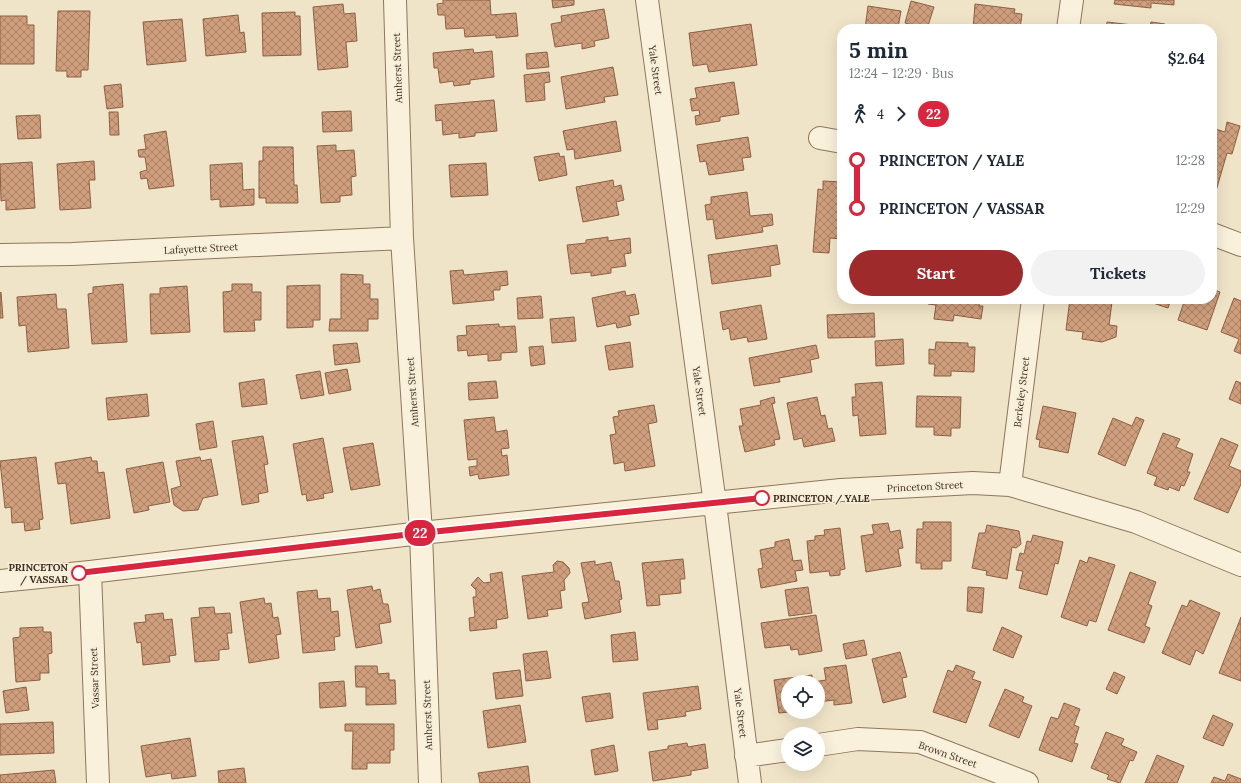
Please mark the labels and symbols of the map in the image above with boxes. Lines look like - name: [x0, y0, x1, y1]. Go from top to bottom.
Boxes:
- street label: Amherst Street: [390, 32, 405, 104]
- street label: Yale Street: [645, 43, 665, 96]
- street label: Lafayette Street: [164, 240, 239, 257]
- street label: Amherst Street: [404, 356, 422, 429]
- street label: Berkeley Street: [1011, 356, 1032, 428]
- street label: Yale Street: [689, 364, 709, 417]
- street label: Princeton Street: [886, 478, 964, 495]
- marker: PRINCETON / YALE: [754, 490, 770, 506]
- place label: PRINCETON / YALE: [773, 492, 870, 505]
- line badge: 22: [402, 520, 438, 546]
- place label: PRINCETON / VASSAR: [8, 561, 68, 586]
- marker: PRINCETON / VASSAR: [71, 565, 87, 581]
- street label: Vassar Street: [87, 647, 102, 710]
- street label: Amherst Street: [420, 679, 435, 751]
- street label: Yale Street: [731, 686, 750, 739]
- street label: Brown Street: [917, 738, 979, 771]

